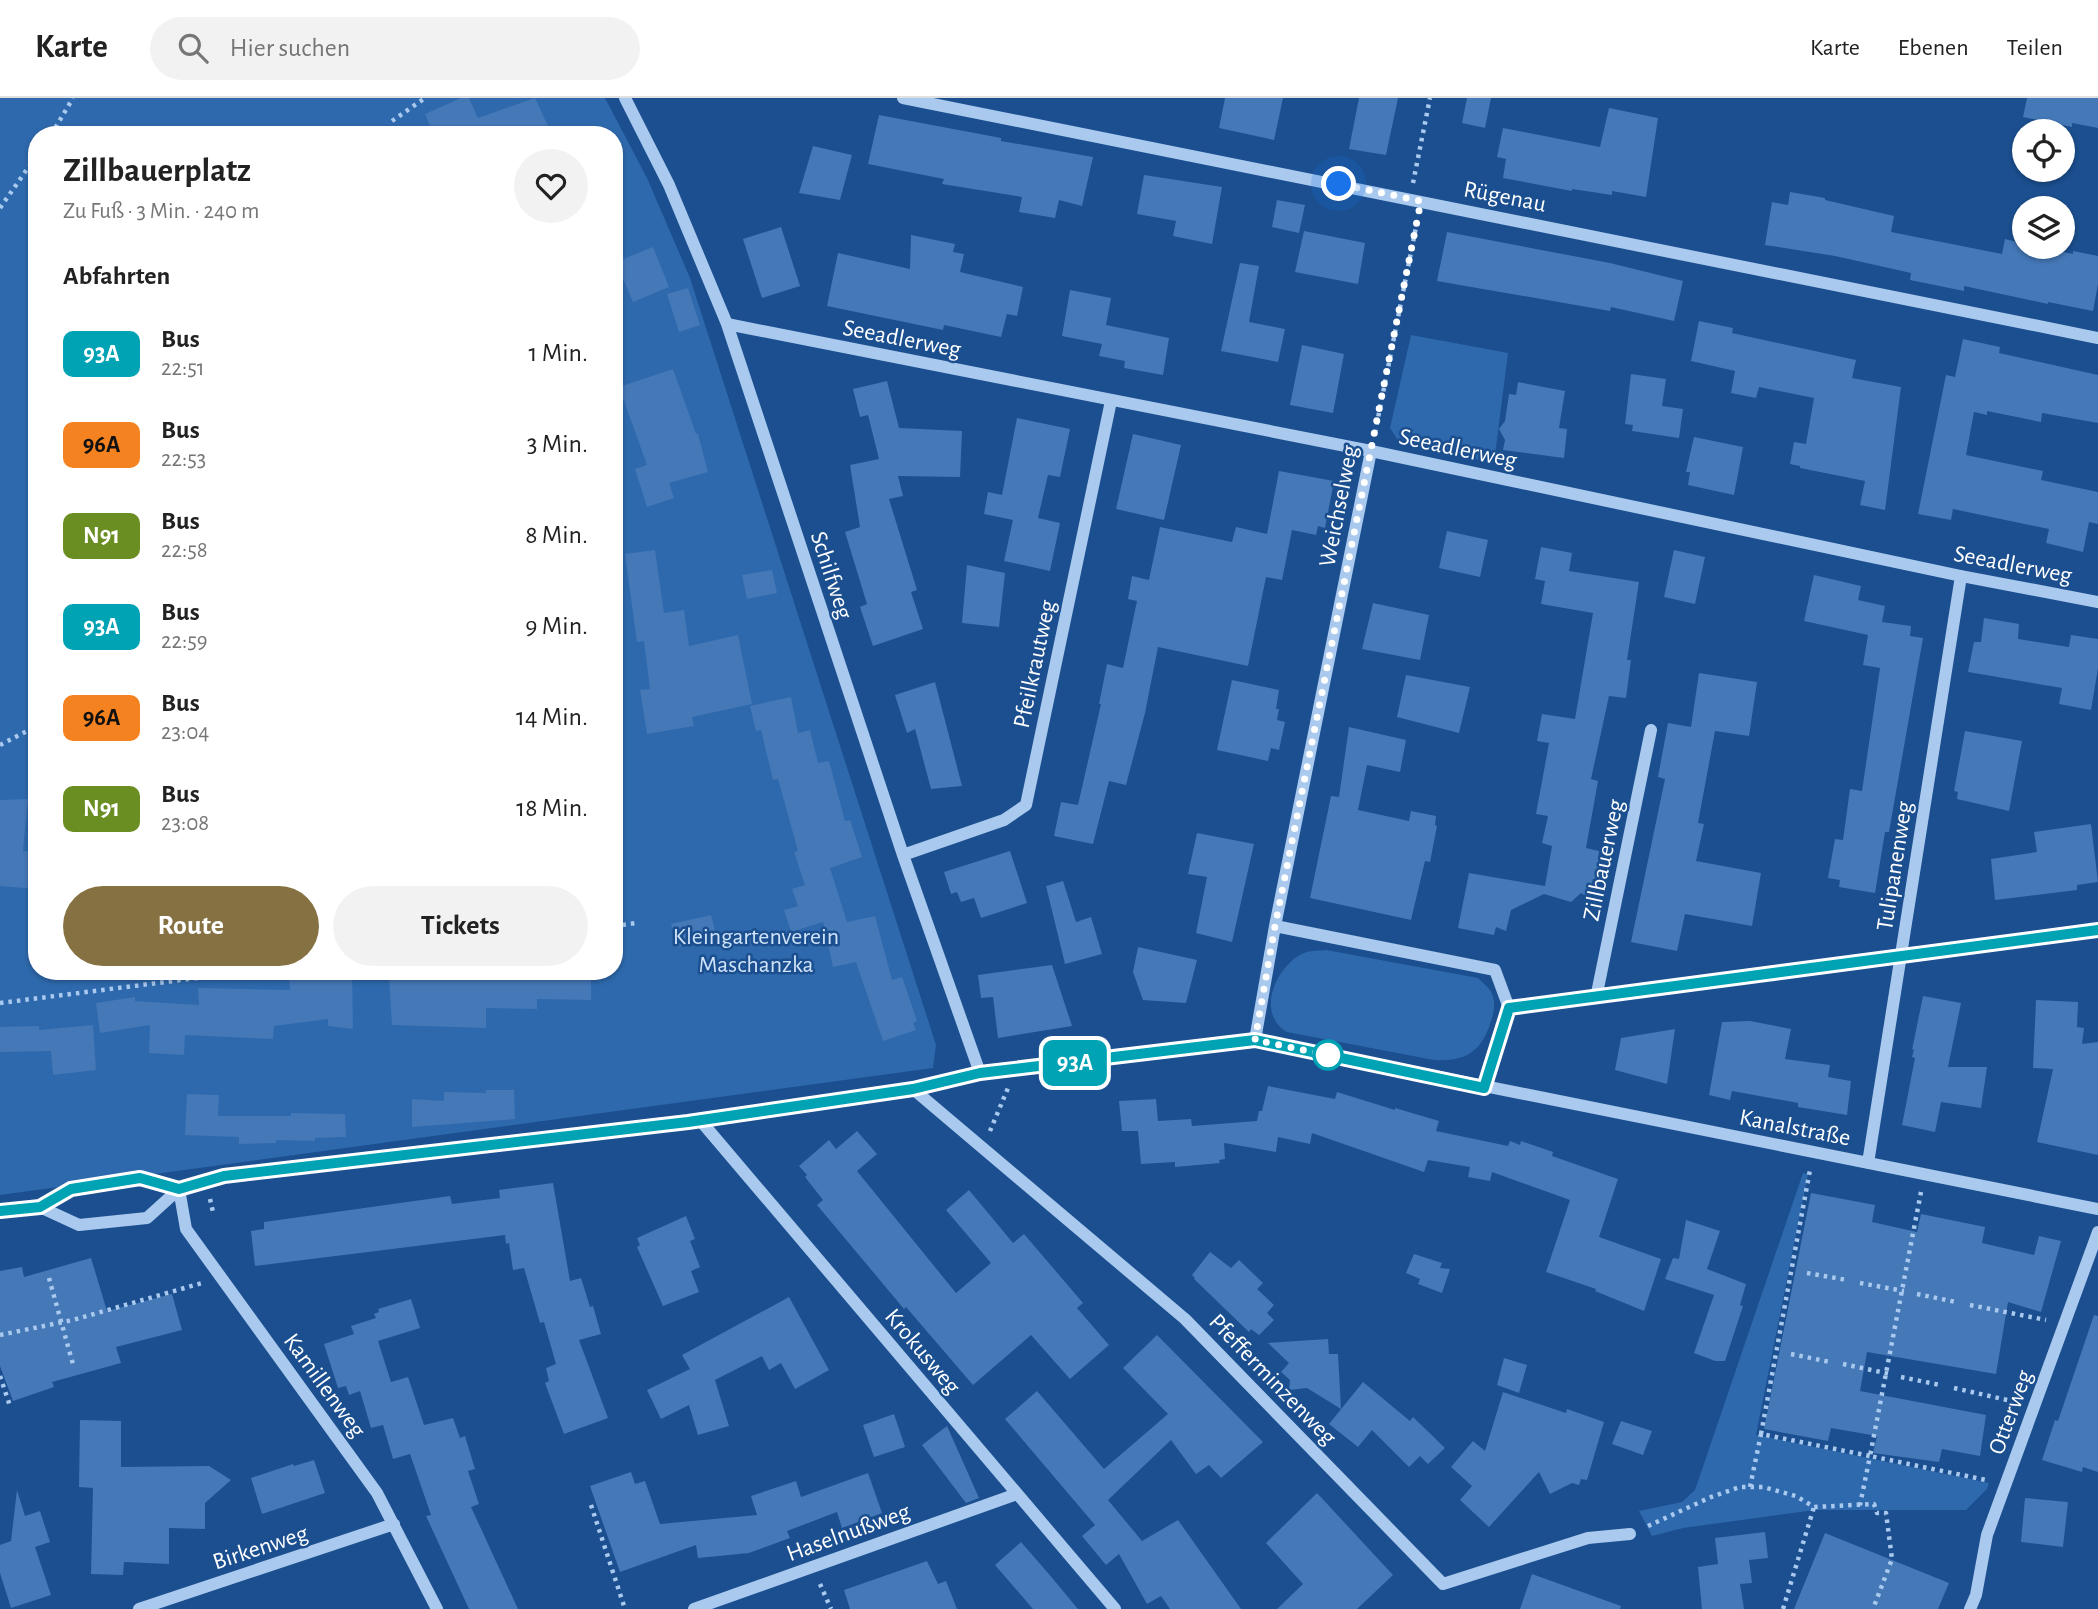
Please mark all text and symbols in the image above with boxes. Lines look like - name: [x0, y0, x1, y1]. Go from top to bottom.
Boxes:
- search box: [150, 17, 640, 80]
- icon: search: [174, 29, 212, 67]
- text: Karte: [35, 31, 108, 64]
- text: Hier suchen: [230, 35, 350, 61]
- text: Karte: [1810, 36, 1860, 60]
- text: Ebenen: [1898, 36, 1969, 60]
- text: Teilen: [2007, 36, 2063, 60]
- map controls: [2012, 119, 2075, 259]
- button: locate: [2012, 119, 2075, 182]
- button: heart: [514, 149, 588, 223]
- text: Zillbauerplatz: [63, 155, 251, 188]
- your location: [1321, 166, 1356, 201]
- street label: Rügenau: [1462, 177, 1548, 217]
- button: layers: [2012, 196, 2075, 259]
- text: Zu Fuß · 3 Min. · 240 m: [63, 200, 259, 223]
- text: Abfahrten: [63, 263, 170, 289]
- street label: Seeadlerweg: [841, 316, 963, 362]
- text: Bus: [161, 326, 200, 352]
- text: 1 Min.: [529, 340, 588, 366]
- text: 93A: [83, 342, 120, 366]
- text: 22:51: [161, 357, 205, 380]
- text: Bus: [161, 417, 200, 443]
- street label: Seeadlerweg: [1397, 425, 1519, 473]
- text: 3 Min.: [527, 431, 588, 457]
- text: 96A: [83, 433, 120, 457]
- street label: Weichselweg: [1315, 443, 1363, 569]
- text: 22:53: [161, 448, 206, 471]
- text: Bus: [161, 508, 200, 534]
- text: 8 Min.: [525, 522, 588, 548]
- text: N91: [83, 524, 120, 548]
- street label: Schilfweg: [806, 529, 857, 622]
- text: 22:58: [161, 539, 208, 562]
- street label: Seeadlerweg: [1952, 542, 2074, 588]
- street label: Pfeilkrautweg: [1010, 598, 1060, 730]
- text: Bus: [161, 599, 200, 625]
- text: 9 Min.: [525, 613, 588, 639]
- text: 93A: [83, 615, 120, 639]
- text: 22:59: [161, 630, 208, 653]
- text: Bus: [161, 690, 200, 716]
- text: 14 Min.: [516, 704, 588, 730]
- text: 96A: [83, 706, 120, 730]
- text: 23:04: [161, 721, 209, 744]
- text: Bus: [161, 781, 200, 807]
- text: 18 Min.: [516, 795, 588, 821]
- text: N91: [83, 797, 120, 821]
- street label: Zillbauerweg: [1579, 797, 1629, 923]
- street label: Tulipanenweg: [1873, 799, 1917, 933]
- text: 23:08: [161, 812, 209, 835]
- button: Route: [63, 886, 319, 966]
- button: Tickets: [333, 886, 588, 966]
- park label: Kleingartenverein Maschanzka: [673, 925, 839, 977]
- line badge: 93A: [1035, 1040, 1115, 1086]
- unlabelled marker: [1313, 1040, 1343, 1070]
- text: 93A: [1057, 1051, 1093, 1075]
- street label: Kanalstraße: [1737, 1105, 1852, 1151]
- street label: Krokusweg: [880, 1305, 965, 1399]
- street label: Pfefferminzenweg: [1204, 1310, 1341, 1450]
- street label: Kamillenweg: [279, 1329, 370, 1442]
- street label: Otterweg: [1985, 1367, 2037, 1458]
- street label: Haselnußweg: [784, 1499, 913, 1566]
- street label: Birkenweg: [210, 1521, 311, 1575]

